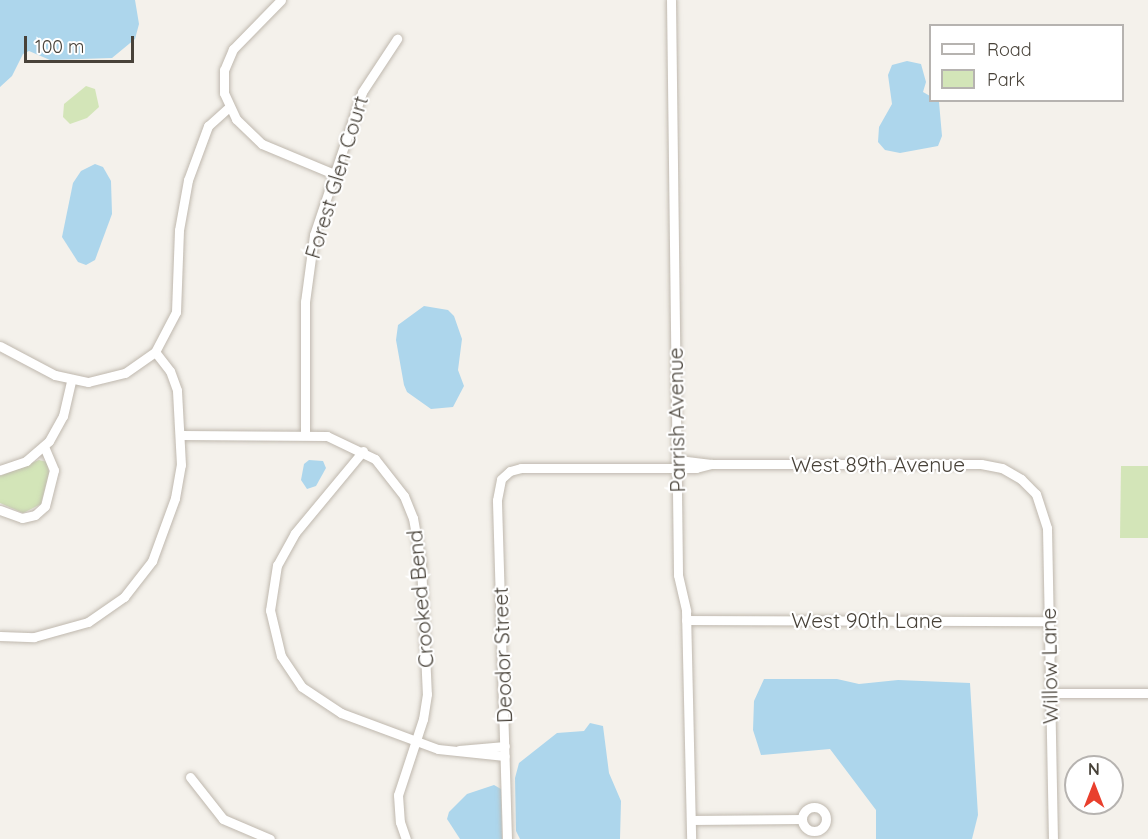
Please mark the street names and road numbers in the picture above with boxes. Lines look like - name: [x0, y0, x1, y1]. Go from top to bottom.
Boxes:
- street label: Forest Glen Court: [299, 93, 373, 261]
- street label: Parrish Avenue: [662, 347, 690, 493]
- street label: West 89th Avenue: [791, 451, 965, 477]
- street label: Crooked Bend: [401, 529, 439, 669]
- street label: Deodor Street: [487, 586, 517, 724]
- street label: West 90th Lane: [791, 607, 943, 633]
- street label: Willow Lane: [1035, 608, 1063, 724]

